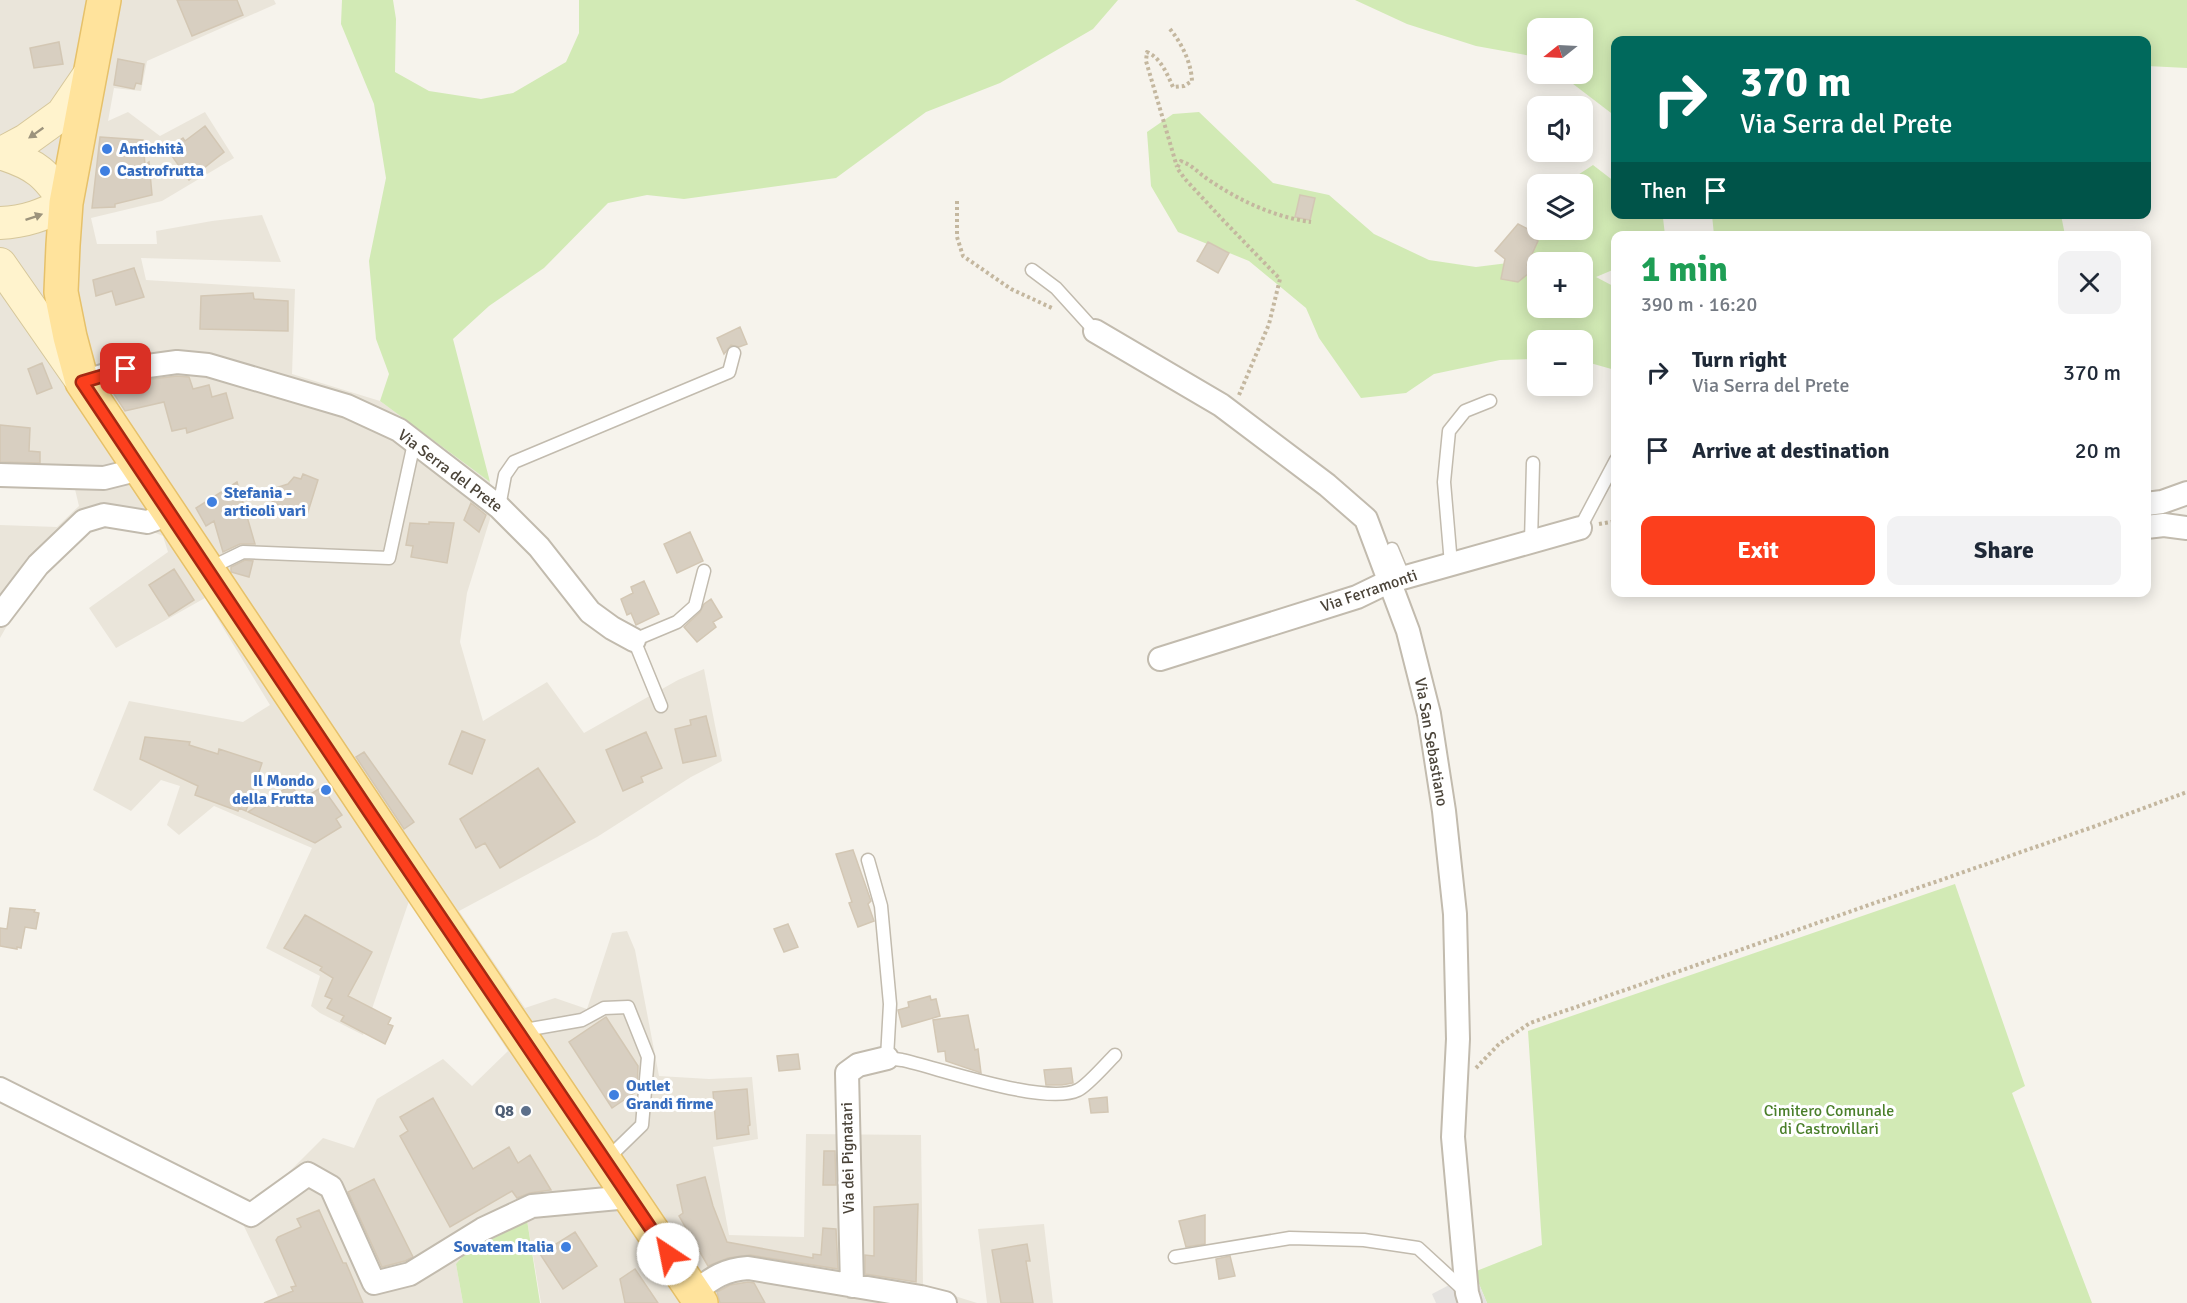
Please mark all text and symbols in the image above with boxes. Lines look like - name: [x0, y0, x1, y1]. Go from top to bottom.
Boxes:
- north arrow: [1527, 18, 1593, 84]
- map controls: [1527, 18, 1593, 396]
- text: 370 m: [1740, 57, 1851, 108]
- icon: right: [1641, 60, 1719, 138]
- button: sound: [1527, 96, 1593, 162]
- text: Via Serra del Prete: [1740, 108, 1953, 141]
- one-way arrow: [28, 127, 44, 139]
- place label: Antichità: [119, 139, 184, 159]
- marker: Antichità: [100, 142, 114, 156]
- place label: Castrofrutta: [117, 161, 204, 181]
- marker: Castrofrutta: [98, 164, 112, 178]
- button: layers: [1527, 174, 1593, 240]
- icon: arrive: [1699, 174, 1732, 207]
- text: Then: [1641, 177, 1687, 204]
- one-way arrow: [25, 212, 43, 222]
- text: 1 min: [1641, 247, 1728, 292]
- button: close: [2058, 251, 2121, 314]
- button: +: [1527, 252, 1593, 318]
- text: 390 m · 16:20: [1641, 292, 1757, 317]
- button: −: [1527, 330, 1593, 396]
- pin: [100, 343, 151, 394]
- text: Turn right: [1692, 346, 1787, 373]
- icon: arrive: [109, 352, 142, 385]
- icon: right: [1641, 356, 1674, 389]
- text: 370 m: [2063, 359, 2121, 386]
- text: Via Serra del Prete: [1692, 373, 1849, 398]
- street label: Via Serra del Prete: [394, 425, 506, 517]
- icon: arrive: [1641, 434, 1674, 467]
- text: Arrive at destination: [1692, 437, 1889, 464]
- text: 20 m: [2075, 437, 2121, 464]
- place label: Stefania - articoli vari: [224, 483, 306, 521]
- marker: Stefania - articoli vari: [205, 495, 219, 509]
- button: Exit: [1641, 516, 1875, 585]
- button: Share: [1887, 516, 2121, 585]
- street label: Via Ferramonti: [1318, 565, 1420, 617]
- street label: Via San Sebastiano: [1410, 676, 1452, 808]
- place label: Il Mondo della Frutta: [232, 771, 314, 809]
- marker: Il Mondo della Frutta: [319, 783, 333, 797]
- place label: Outlet Grandi firme: [626, 1076, 714, 1114]
- marker: Outlet Grandi firme: [607, 1088, 621, 1102]
- place label: Q8: [495, 1101, 514, 1121]
- park label: Cimitero Comunale di Castrovillari: [1764, 1101, 1894, 1139]
- street label: Via dei Pignatari: [837, 1102, 859, 1214]
- marker: Q8: [519, 1104, 533, 1118]
- position arrow: [636, 1222, 700, 1286]
- place label: Sovatem Italia: [454, 1237, 554, 1257]
- marker: Sovatem Italia: [559, 1240, 573, 1254]

